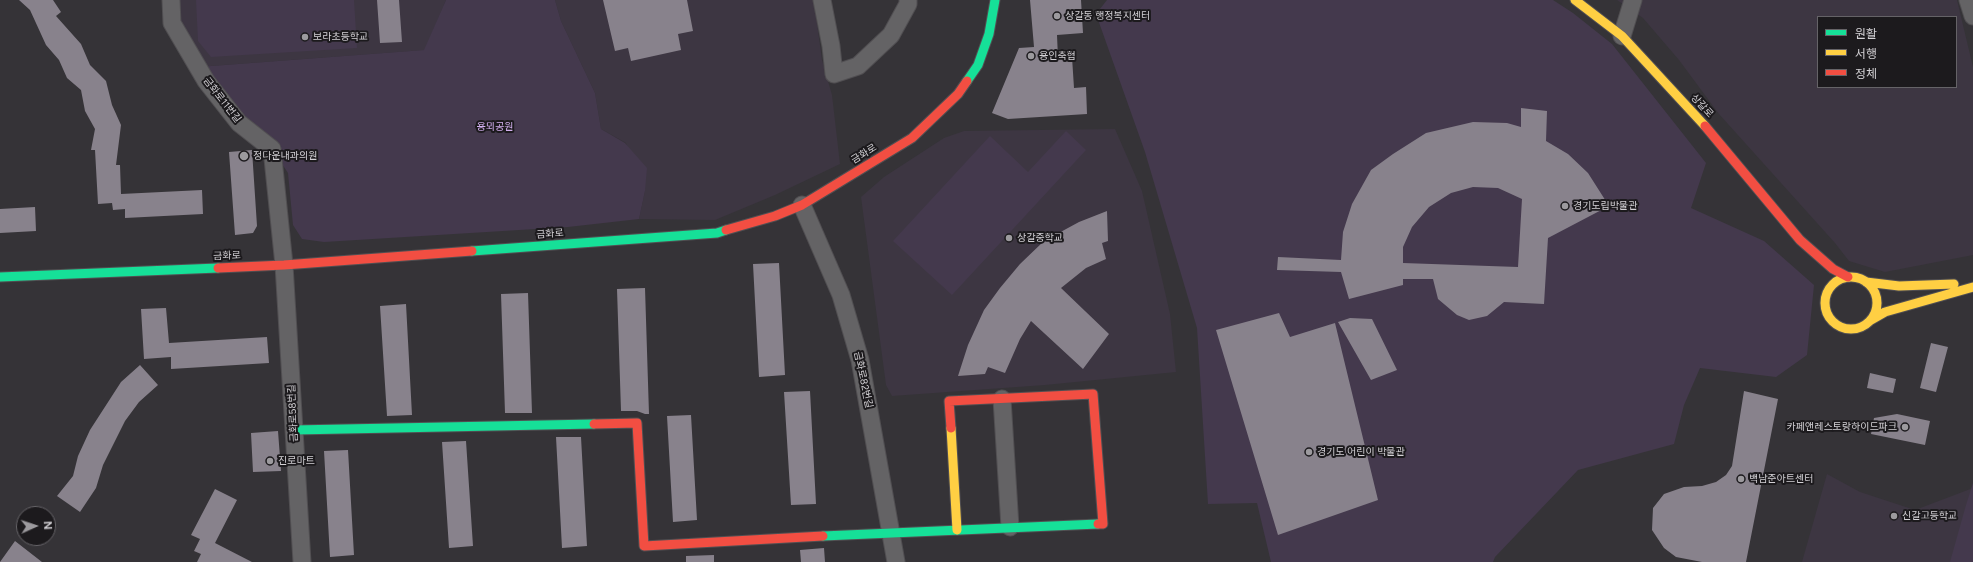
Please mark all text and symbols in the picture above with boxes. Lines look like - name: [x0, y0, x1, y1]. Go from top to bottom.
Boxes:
- place label: 상갈동 행정복지센터: [1065, 10, 1150, 22]
- marker: 상갈동 행정복지센터: [1052, 11, 1062, 21]
- legend: [1817, 16, 1957, 88]
- text: 원활: [1855, 27, 1877, 41]
- place label: 보라초등학교: [313, 31, 368, 43]
- marker: 보라초등학교: [300, 32, 310, 42]
- text: 서행: [1855, 47, 1877, 61]
- place label: 용인축협: [1039, 50, 1076, 62]
- marker: 용인축협: [1026, 51, 1036, 61]
- text: 정체: [1855, 67, 1877, 81]
- street label: 금화로11번길: [201, 75, 243, 125]
- street label: 상갈로: [1688, 92, 1716, 120]
- park label: 용뫼공원: [477, 121, 513, 133]
- street label: 금화로: [849, 142, 879, 166]
- marker: 정다운내과의원: [238, 150, 250, 162]
- place label: 정다운내과의원: [253, 150, 317, 162]
- place label: 경기도립박물관: [1573, 200, 1637, 212]
- marker: 경기도립박물관: [1560, 201, 1570, 211]
- street label: 금화로: [536, 227, 564, 241]
- place label: 상갈중학교: [1017, 232, 1063, 244]
- marker: 상갈중학교: [1004, 233, 1014, 243]
- street label: 금화로: [213, 250, 241, 262]
- street label: 금화로82번길: [851, 351, 875, 409]
- street label: 금화로58번길: [285, 384, 301, 442]
- place label: 카페앤레스토랑하이드파크: [1787, 421, 1897, 433]
- marker: 카페앤레스토랑하이드파크: [1900, 422, 1910, 432]
- place label: 경기도 어린이 박물관: [1317, 446, 1405, 458]
- marker: 경기도 어린이 박물관: [1304, 447, 1314, 457]
- place label: 진로마트: [278, 455, 315, 467]
- marker: 진로마트: [265, 456, 275, 466]
- place label: 백남준아트센터: [1749, 473, 1813, 485]
- marker: 백남준아트센터: [1736, 474, 1746, 484]
- north arrow: [16, 506, 56, 546]
- place label: 신갈고등학교: [1902, 510, 1957, 522]
- marker: 신갈고등학교: [1889, 511, 1899, 521]
- text: N: [41, 521, 54, 530]

